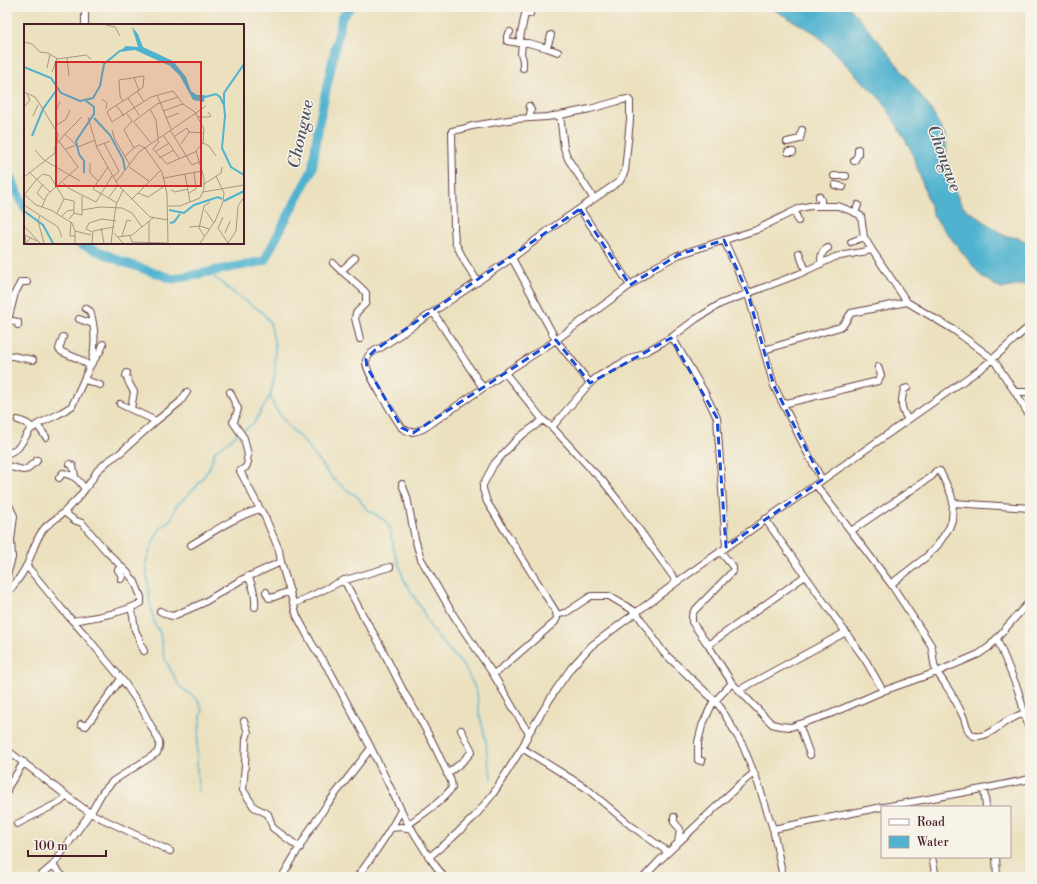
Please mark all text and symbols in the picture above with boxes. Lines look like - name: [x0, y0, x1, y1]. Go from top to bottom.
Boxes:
- inset map: [24, 24, 244, 244]
- water label: Chongwe: [283, 98, 319, 170]
- water label: Chongwe: [922, 122, 966, 195]
- legend: [881, 806, 1011, 858]
- text: Road: [917, 815, 945, 830]
- scale bar: [28, 832, 106, 858]
- text: Water: [916, 835, 949, 850]
- text: 100 m: [34, 839, 68, 854]

